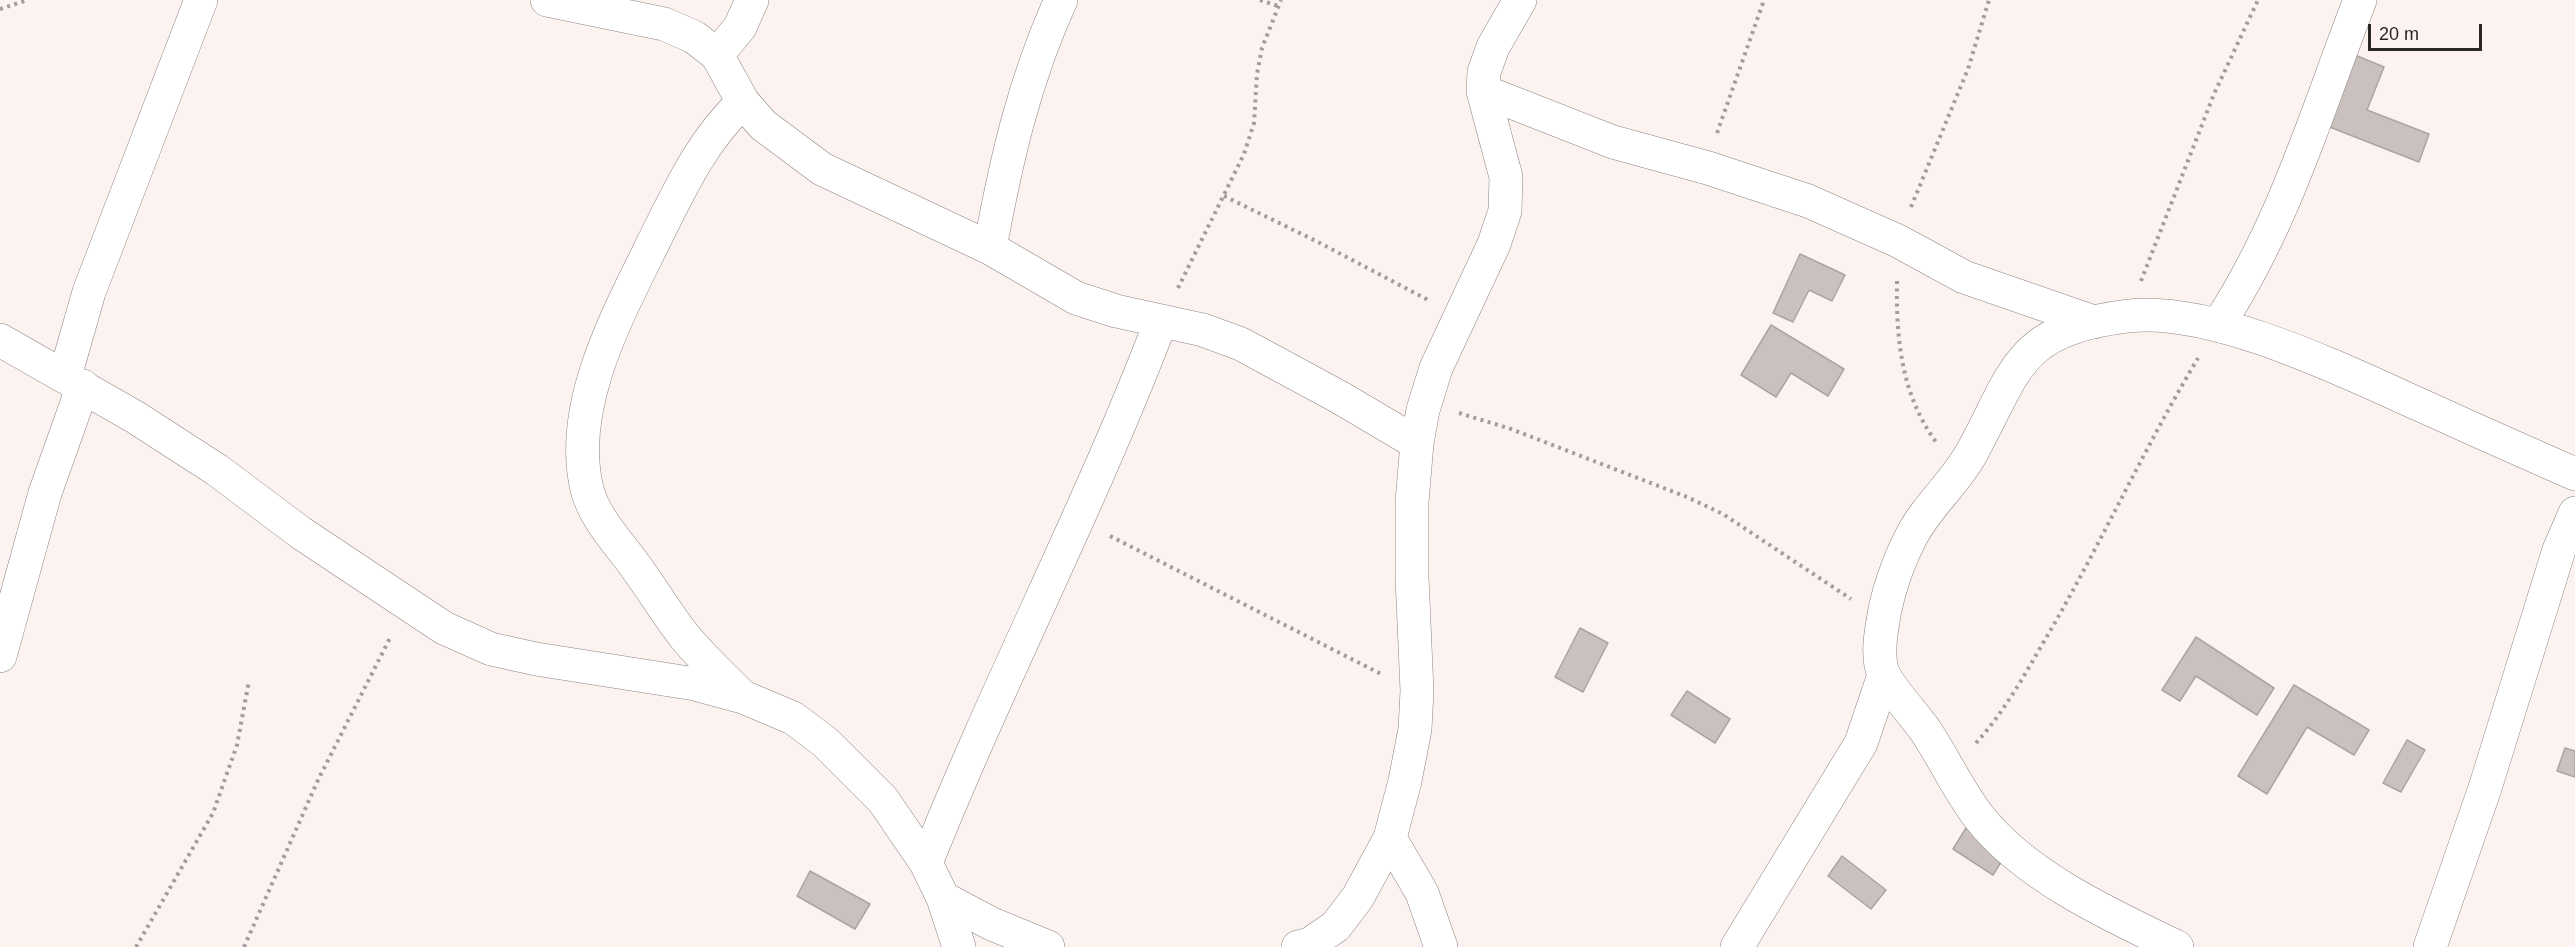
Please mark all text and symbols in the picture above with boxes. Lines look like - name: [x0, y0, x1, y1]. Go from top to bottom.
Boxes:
- scale bar: [2371, 12, 2485, 50]
- text: 20 m: [2379, 24, 2419, 44]

